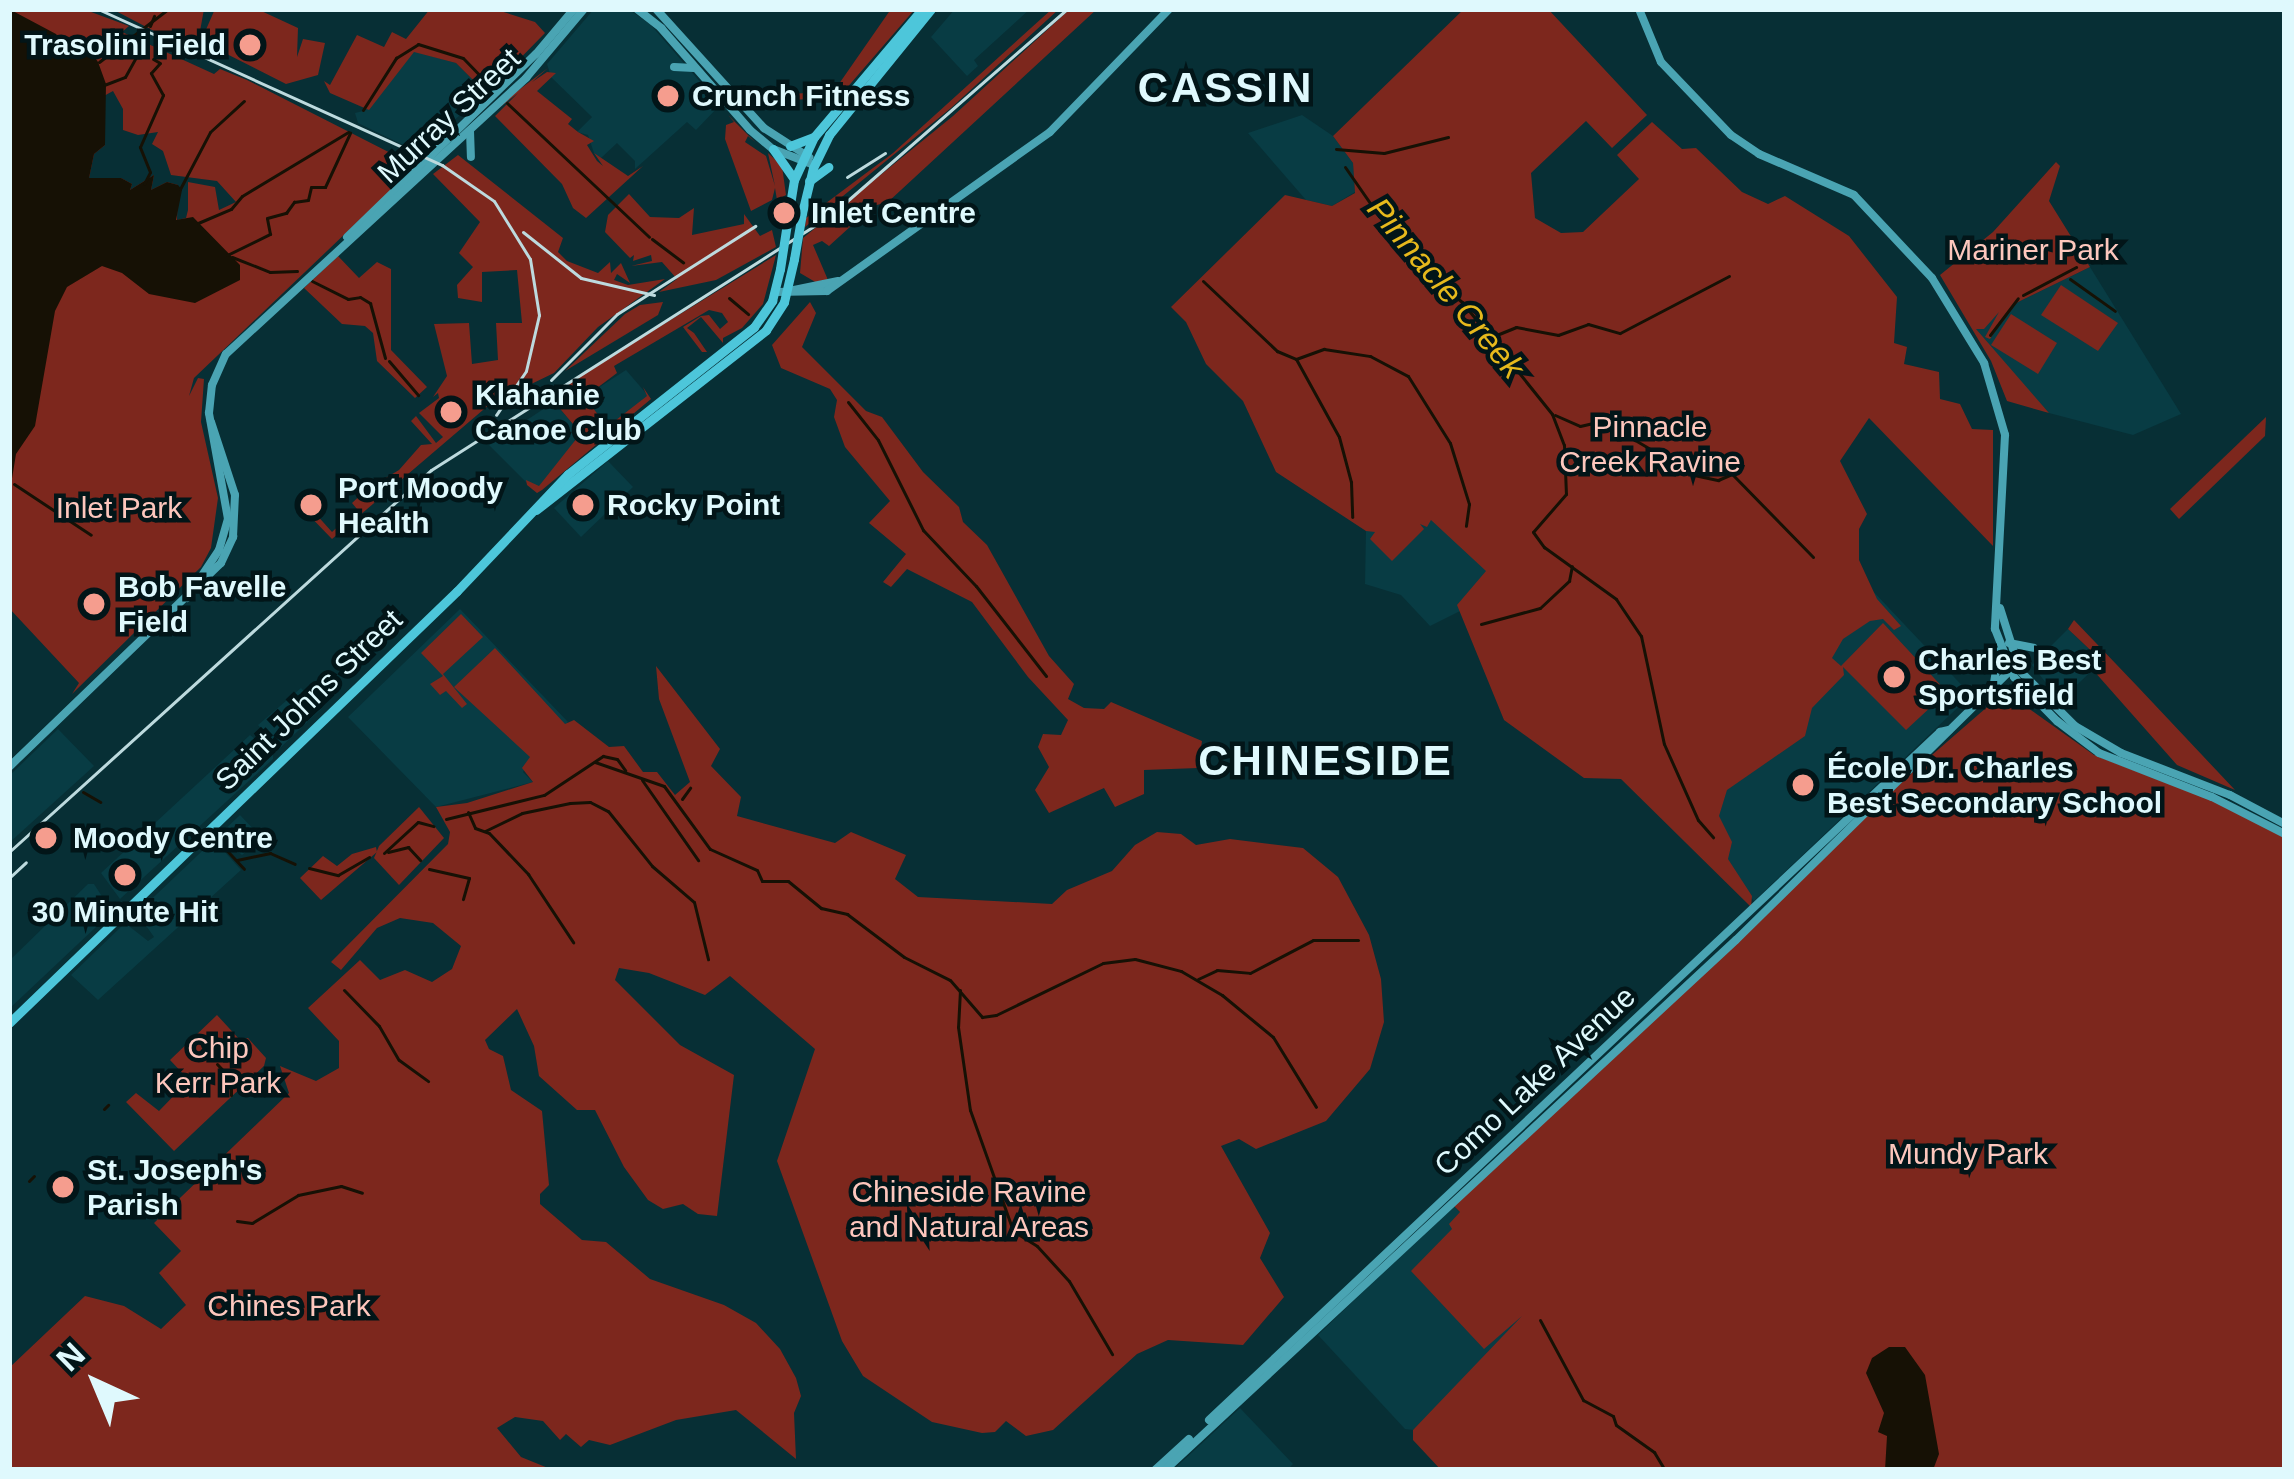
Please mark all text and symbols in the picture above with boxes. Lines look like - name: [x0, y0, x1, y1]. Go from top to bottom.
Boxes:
- place label: Trasolini Field: [24, 27, 226, 63]
- marker: Trasolini Field: [237, 32, 263, 58]
- street label: Murray Street: [370, 41, 528, 191]
- district label: CASSIN: [1138, 63, 1314, 113]
- place label: Crunch Fitness: [692, 78, 910, 114]
- marker: Crunch Fitness: [655, 83, 681, 109]
- water label: Pinnacle Creek: [1359, 190, 1533, 386]
- place label: Inlet Centre: [811, 195, 976, 231]
- marker: Inlet Centre: [768, 197, 800, 229]
- park label: Mariner Park: [1947, 232, 2119, 268]
- place label: Klahanie Canoe Club: [475, 377, 642, 448]
- marker: Klahanie Canoe Club: [438, 399, 464, 425]
- park label: Pinnacle Creek Ravine: [1559, 409, 1741, 480]
- place label: Port Moody Health: [338, 470, 503, 540]
- place label: Rocky Point: [607, 487, 780, 523]
- marker: Port Moody Health: [295, 489, 327, 521]
- park label: Inlet Park: [56, 490, 182, 526]
- marker: Rocky Point: [570, 492, 596, 518]
- place label: Bob Favelle Field: [118, 569, 286, 640]
- marker: Bob Favelle Field: [81, 591, 107, 617]
- street label: Saint Johns Street: [208, 602, 410, 798]
- place label: Charles Best Sportsfield: [1918, 642, 2101, 712]
- marker: Charles Best Sportsfield: [1881, 664, 1907, 690]
- district label: CHINESIDE: [1198, 736, 1454, 786]
- place label: École Dr. Charles Best Secondary School: [1827, 750, 2162, 820]
- marker: École Dr. Charles Best Secondary School: [1790, 772, 1816, 798]
- place label: Moody Centre: [73, 820, 273, 856]
- marker: Moody Centre: [30, 822, 62, 854]
- marker: 30 Minute Hit: [112, 862, 138, 888]
- place label: 30 Minute Hit: [32, 894, 218, 930]
- street label: Como Lake Avenue: [1427, 978, 1643, 1184]
- park label: Chip Kerr Park: [155, 1030, 281, 1100]
- park label: Mundy Park: [1888, 1136, 2048, 1172]
- place label: St. Joseph's Parish: [87, 1152, 263, 1222]
- marker: St. Joseph's Parish: [50, 1174, 76, 1200]
- park label: Chineside Ravine and Natural Areas: [848, 1174, 1090, 1244]
- park label: Chines Park: [207, 1288, 371, 1324]
- north arrow: [36, 1323, 156, 1443]
- text: N: [49, 1335, 92, 1378]

